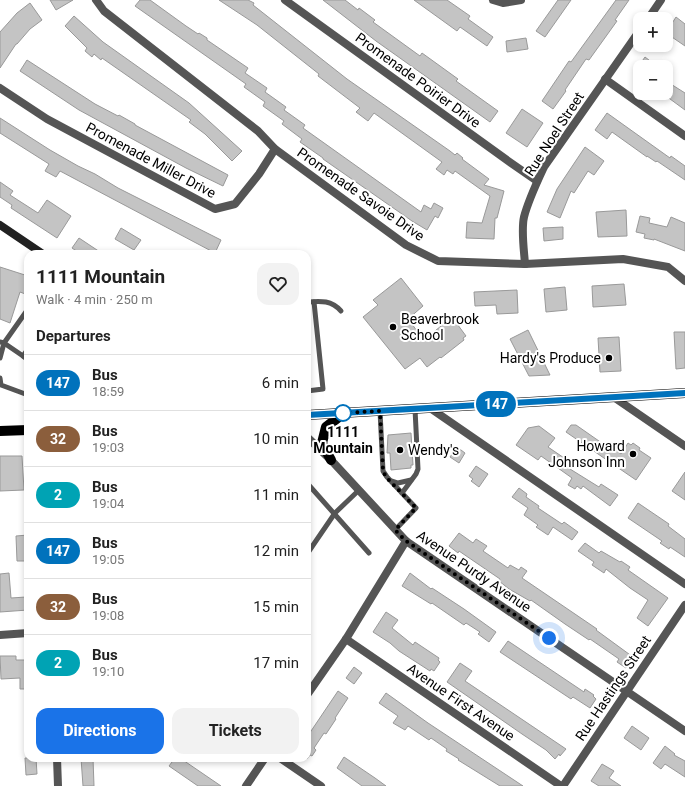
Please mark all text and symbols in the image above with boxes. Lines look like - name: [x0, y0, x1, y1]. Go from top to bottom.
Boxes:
- map controls: [633, 12, 673, 100]
- button: +: [633, 12, 673, 52]
- street label: Promenade Poirier Drive: [352, 29, 484, 131]
- button: −: [633, 60, 673, 100]
- street label: Rue Noel Street: [521, 89, 587, 179]
- street label: Promenade Miller Drive: [83, 119, 219, 201]
- street label: Promenade Savoie Drive: [294, 144, 428, 244]
- button: heart: [257, 263, 299, 305]
- text: 1111 Mountain: [36, 265, 165, 288]
- text: Walk · 4 min · 250 m: [36, 292, 153, 307]
- place label: Beaverbrook School: [401, 311, 480, 343]
- marker: Beaverbrook School: [388, 322, 398, 332]
- text: Departures: [36, 327, 111, 345]
- place label: Hardy's Produce: [500, 350, 601, 366]
- marker: Hardy's Produce: [604, 353, 614, 363]
- text: Bus: [92, 366, 118, 384]
- text: 6 min: [262, 374, 299, 392]
- text: 147: [46, 375, 70, 391]
- text: 18:59: [92, 384, 124, 399]
- line badge: 147: [473, 391, 519, 417]
- text: 147: [484, 396, 508, 412]
- marker: 1111 Mountain: [334, 404, 352, 422]
- text: Bus: [92, 422, 118, 440]
- place label: 1111 Mountain: [313, 424, 373, 456]
- text: 10 min: [253, 430, 299, 448]
- text: 32: [50, 431, 66, 447]
- place label: Howard Johnson Inn: [548, 438, 625, 470]
- text: 19:03: [92, 440, 124, 455]
- place label: Wendy's: [408, 442, 459, 458]
- marker: Wendy's: [395, 445, 405, 455]
- marker: Howard Johnson Inn: [628, 449, 638, 459]
- text: Bus: [92, 478, 118, 496]
- text: 11 min: [253, 486, 299, 504]
- text: 2: [54, 487, 62, 503]
- text: 19:04: [92, 496, 124, 511]
- street label: Avenue Purdy Avenue: [414, 527, 534, 615]
- text: Bus: [92, 534, 118, 552]
- text: 12 min: [253, 542, 299, 560]
- text: 147: [46, 543, 70, 559]
- text: 19:05: [92, 552, 124, 567]
- text: Bus: [92, 590, 118, 608]
- text: 15 min: [253, 598, 299, 616]
- text: 32: [50, 599, 66, 615]
- text: 19:08: [92, 608, 124, 623]
- your location: [539, 628, 559, 648]
- street label: Rue Hastings Street: [572, 632, 654, 744]
- text: Bus: [92, 646, 118, 664]
- text: 17 min: [253, 654, 299, 672]
- text: 2: [54, 655, 62, 671]
- street label: Avenue First Avenue: [404, 660, 518, 744]
- text: 19:10: [92, 664, 124, 679]
- button: Directions: [36, 708, 164, 754]
- button: Tickets: [172, 708, 299, 754]

